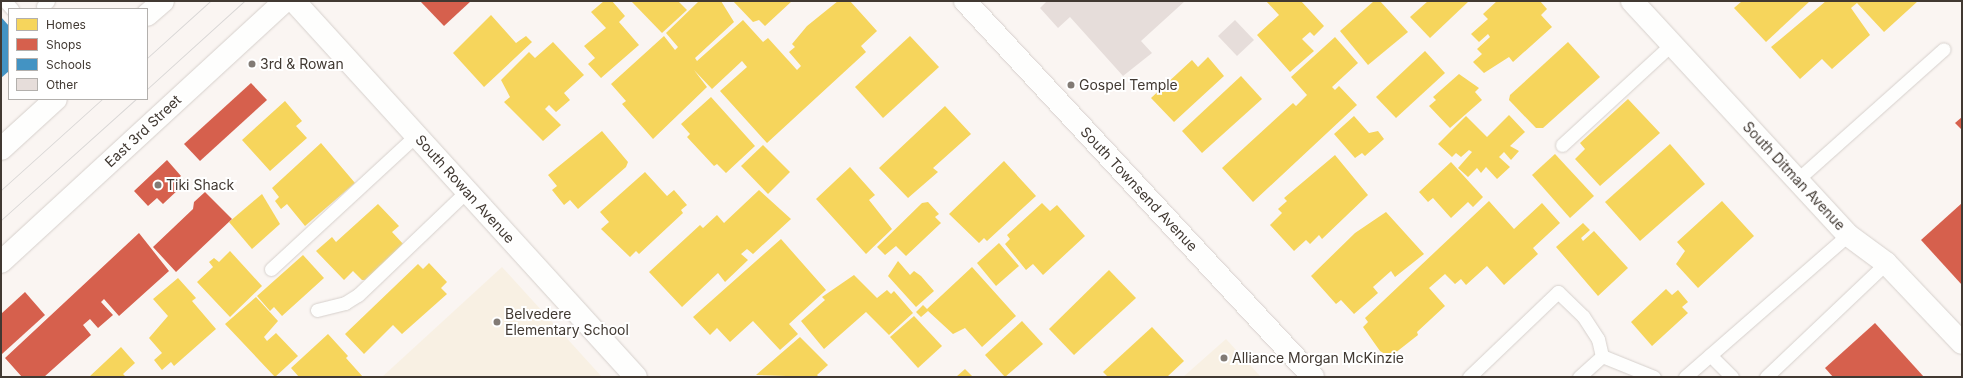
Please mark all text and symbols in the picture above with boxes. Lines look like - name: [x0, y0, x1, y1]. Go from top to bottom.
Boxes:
- legend: [8, 8, 148, 100]
- text: Homes: [46, 17, 86, 32]
- text: Shops: [46, 37, 82, 52]
- place label: 3rd & Rowan: [260, 56, 344, 72]
- text: Schools: [46, 57, 91, 72]
- marker: 3rd & Rowan: [247, 59, 257, 69]
- text: Other: [46, 77, 78, 92]
- place label: Gospel Temple: [1079, 77, 1178, 93]
- marker: Gospel Temple: [1066, 80, 1076, 90]
- street label: East 3rd Street: [101, 91, 185, 171]
- street label: South Ditman Avenue: [1739, 118, 1849, 234]
- street label: South Townsend Avenue: [1077, 123, 1201, 255]
- street label: South Rowan Avenue: [412, 131, 518, 247]
- place label: Tiki Shack: [166, 177, 234, 193]
- marker: Tiki Shack: [153, 180, 163, 190]
- place label: Belvedere Elementary School: [505, 306, 629, 338]
- marker: Belvedere Elementary School: [492, 317, 502, 327]
- place label: Alliance Morgan McKinzie: [1232, 350, 1404, 366]
- marker: Alliance Morgan McKinzie: [1219, 353, 1229, 363]

